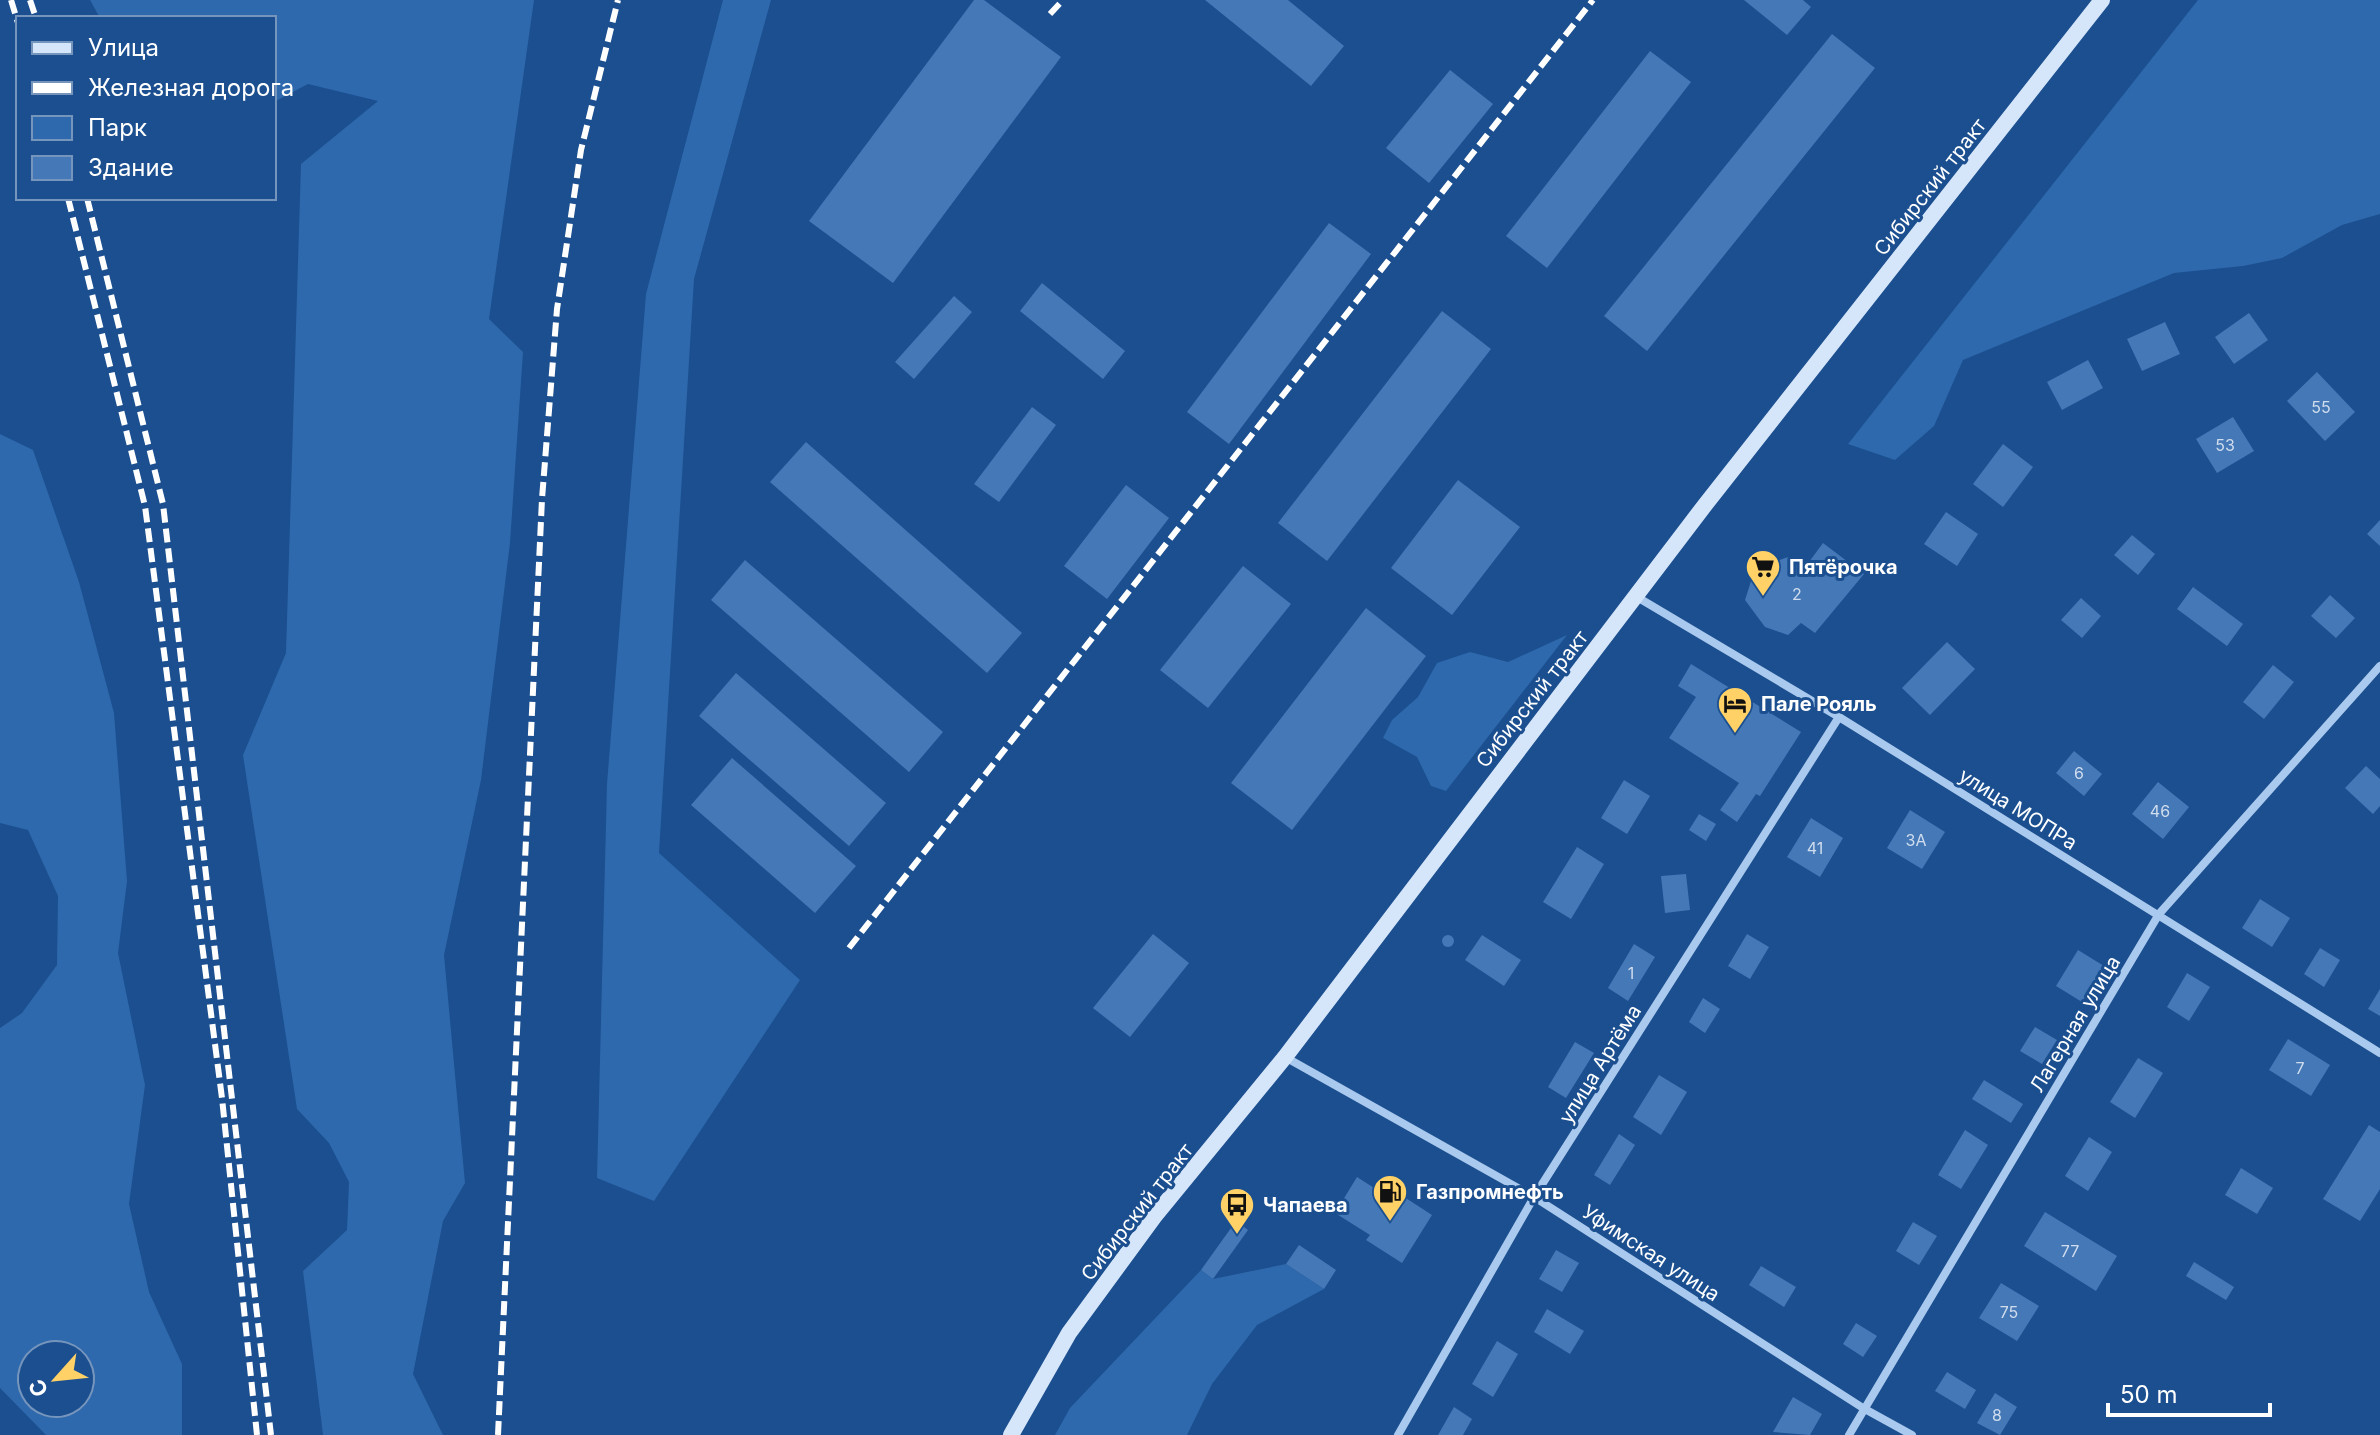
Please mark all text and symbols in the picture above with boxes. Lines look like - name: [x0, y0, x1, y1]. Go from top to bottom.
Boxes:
- legend: [16, 16, 276, 200]
- text: Улица: [88, 33, 159, 62]
- text: Железная дорога: [88, 73, 294, 102]
- text: Парк: [88, 113, 147, 142]
- street label: Сибирский тракт: [1869, 113, 1991, 260]
- text: Здание: [88, 153, 174, 182]
- house number: 55: [2311, 397, 2331, 417]
- house number: 53: [2215, 435, 2235, 455]
- supermarket icon: Пятёрочка: [1744, 548, 1782, 598]
- place label: Пятёрочка: [1789, 555, 1898, 579]
- house number: 2: [1792, 584, 1802, 604]
- street label: Сибирский тракт: [1471, 625, 1593, 772]
- hotel icon: Пале Рояль: [1716, 685, 1754, 735]
- place label: Пале Рояль: [1761, 692, 1877, 716]
- street label: улица МОПРа: [1955, 763, 2081, 855]
- house number: 6: [2074, 763, 2084, 783]
- house number: 46: [2150, 801, 2170, 821]
- house number: 3А: [1906, 830, 1926, 850]
- house number: 41: [1807, 838, 1823, 858]
- street label: Лагерная улица: [2025, 951, 2125, 1097]
- house number: 1: [1628, 963, 1634, 983]
- street label: улица Артёма: [1554, 1000, 1646, 1128]
- house number: 7: [2295, 1058, 2305, 1078]
- street label: Сибирский тракт: [1076, 1138, 1198, 1285]
- fuel station icon: Газпромнефть: [1371, 1173, 1409, 1223]
- place label: Газпромнефть: [1416, 1180, 1564, 1204]
- bus stop icon: Чапаева: [1218, 1186, 1256, 1236]
- place label: Чапаева: [1263, 1193, 1348, 1217]
- street label: Уфимская улица: [1578, 1200, 1724, 1306]
- house number: 77: [2061, 1241, 2079, 1261]
- house number: 75: [2000, 1302, 2018, 1322]
- north arrow: [16, 1339, 96, 1419]
- scale bar: [2108, 1367, 2270, 1417]
- text: С: [23, 1375, 53, 1401]
- text: 50 m: [2120, 1380, 2178, 1409]
- house number: 8: [1992, 1405, 2002, 1425]

